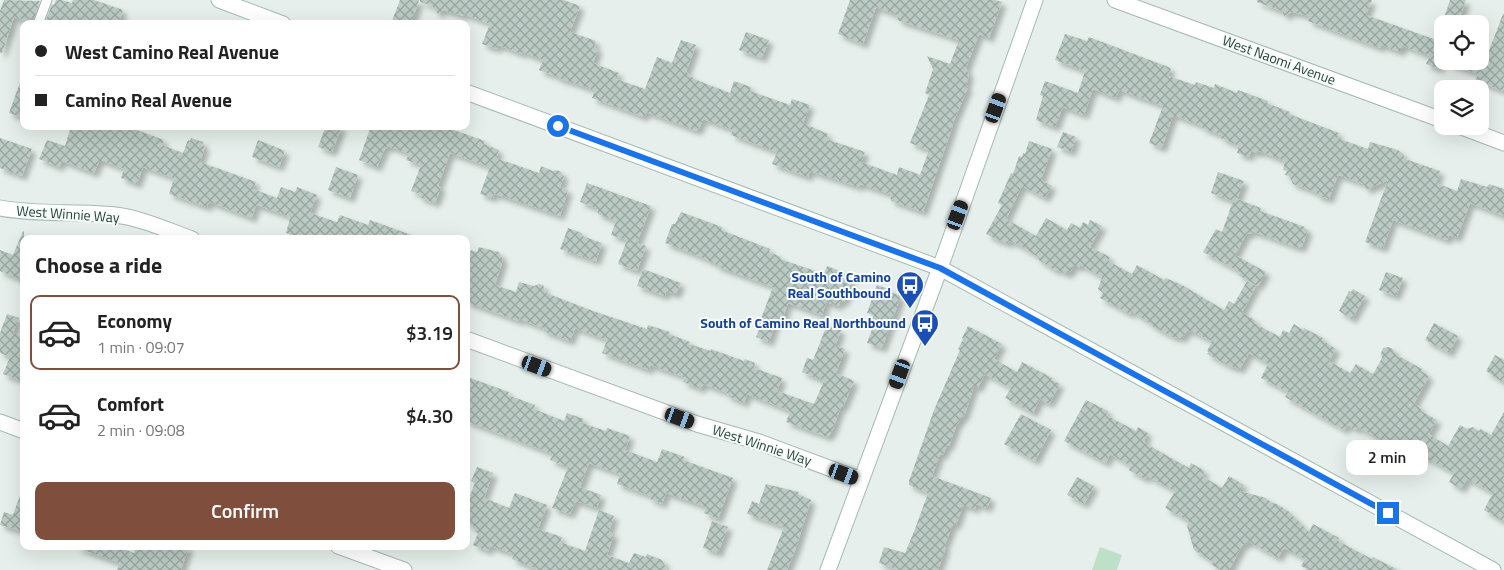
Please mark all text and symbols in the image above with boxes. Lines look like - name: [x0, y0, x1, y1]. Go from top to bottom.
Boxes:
- map controls: [1434, 15, 1489, 135]
- button: locate: [1434, 15, 1489, 70]
- street label: West Naomi Avenue: [1220, 29, 1339, 90]
- text: West Camino Real Avenue: [65, 37, 279, 66]
- button: layers: [1434, 80, 1489, 135]
- text: Camino Real Avenue: [65, 85, 232, 114]
- car: [983, 91, 1008, 125]
- route start: [547, 115, 569, 137]
- car: [945, 198, 970, 232]
- street label: West Winnie Way: [16, 199, 121, 228]
- text: Choose a ride: [35, 248, 162, 282]
- place label: South of Camino Real Southbound: [787, 266, 891, 303]
- bus stop icon: South of Camino Real Southbound: [895, 270, 925, 309]
- text: Economy: [97, 306, 172, 335]
- bus stop icon: South of Camino Real Northbound: [910, 308, 940, 347]
- icon: car: [37, 310, 82, 355]
- place label: South of Camino Real Northbound: [700, 312, 906, 333]
- text: $3.19: [406, 318, 453, 347]
- text: 1 min · 09:07: [97, 335, 185, 359]
- car: [520, 354, 553, 378]
- car: [887, 357, 912, 391]
- text: Comfort: [97, 389, 164, 418]
- icon: car: [37, 393, 82, 438]
- text: $4.30: [406, 401, 453, 430]
- car: [663, 406, 696, 430]
- text: 2 min · 09:08: [97, 418, 185, 442]
- street label: West Winnie Way: [710, 419, 815, 471]
- callout: 2 min: [1347, 440, 1429, 476]
- text: 2 min: [1368, 445, 1406, 469]
- car: [827, 462, 860, 486]
- button: Confirm: [35, 482, 455, 540]
- route end: [1377, 502, 1399, 524]

